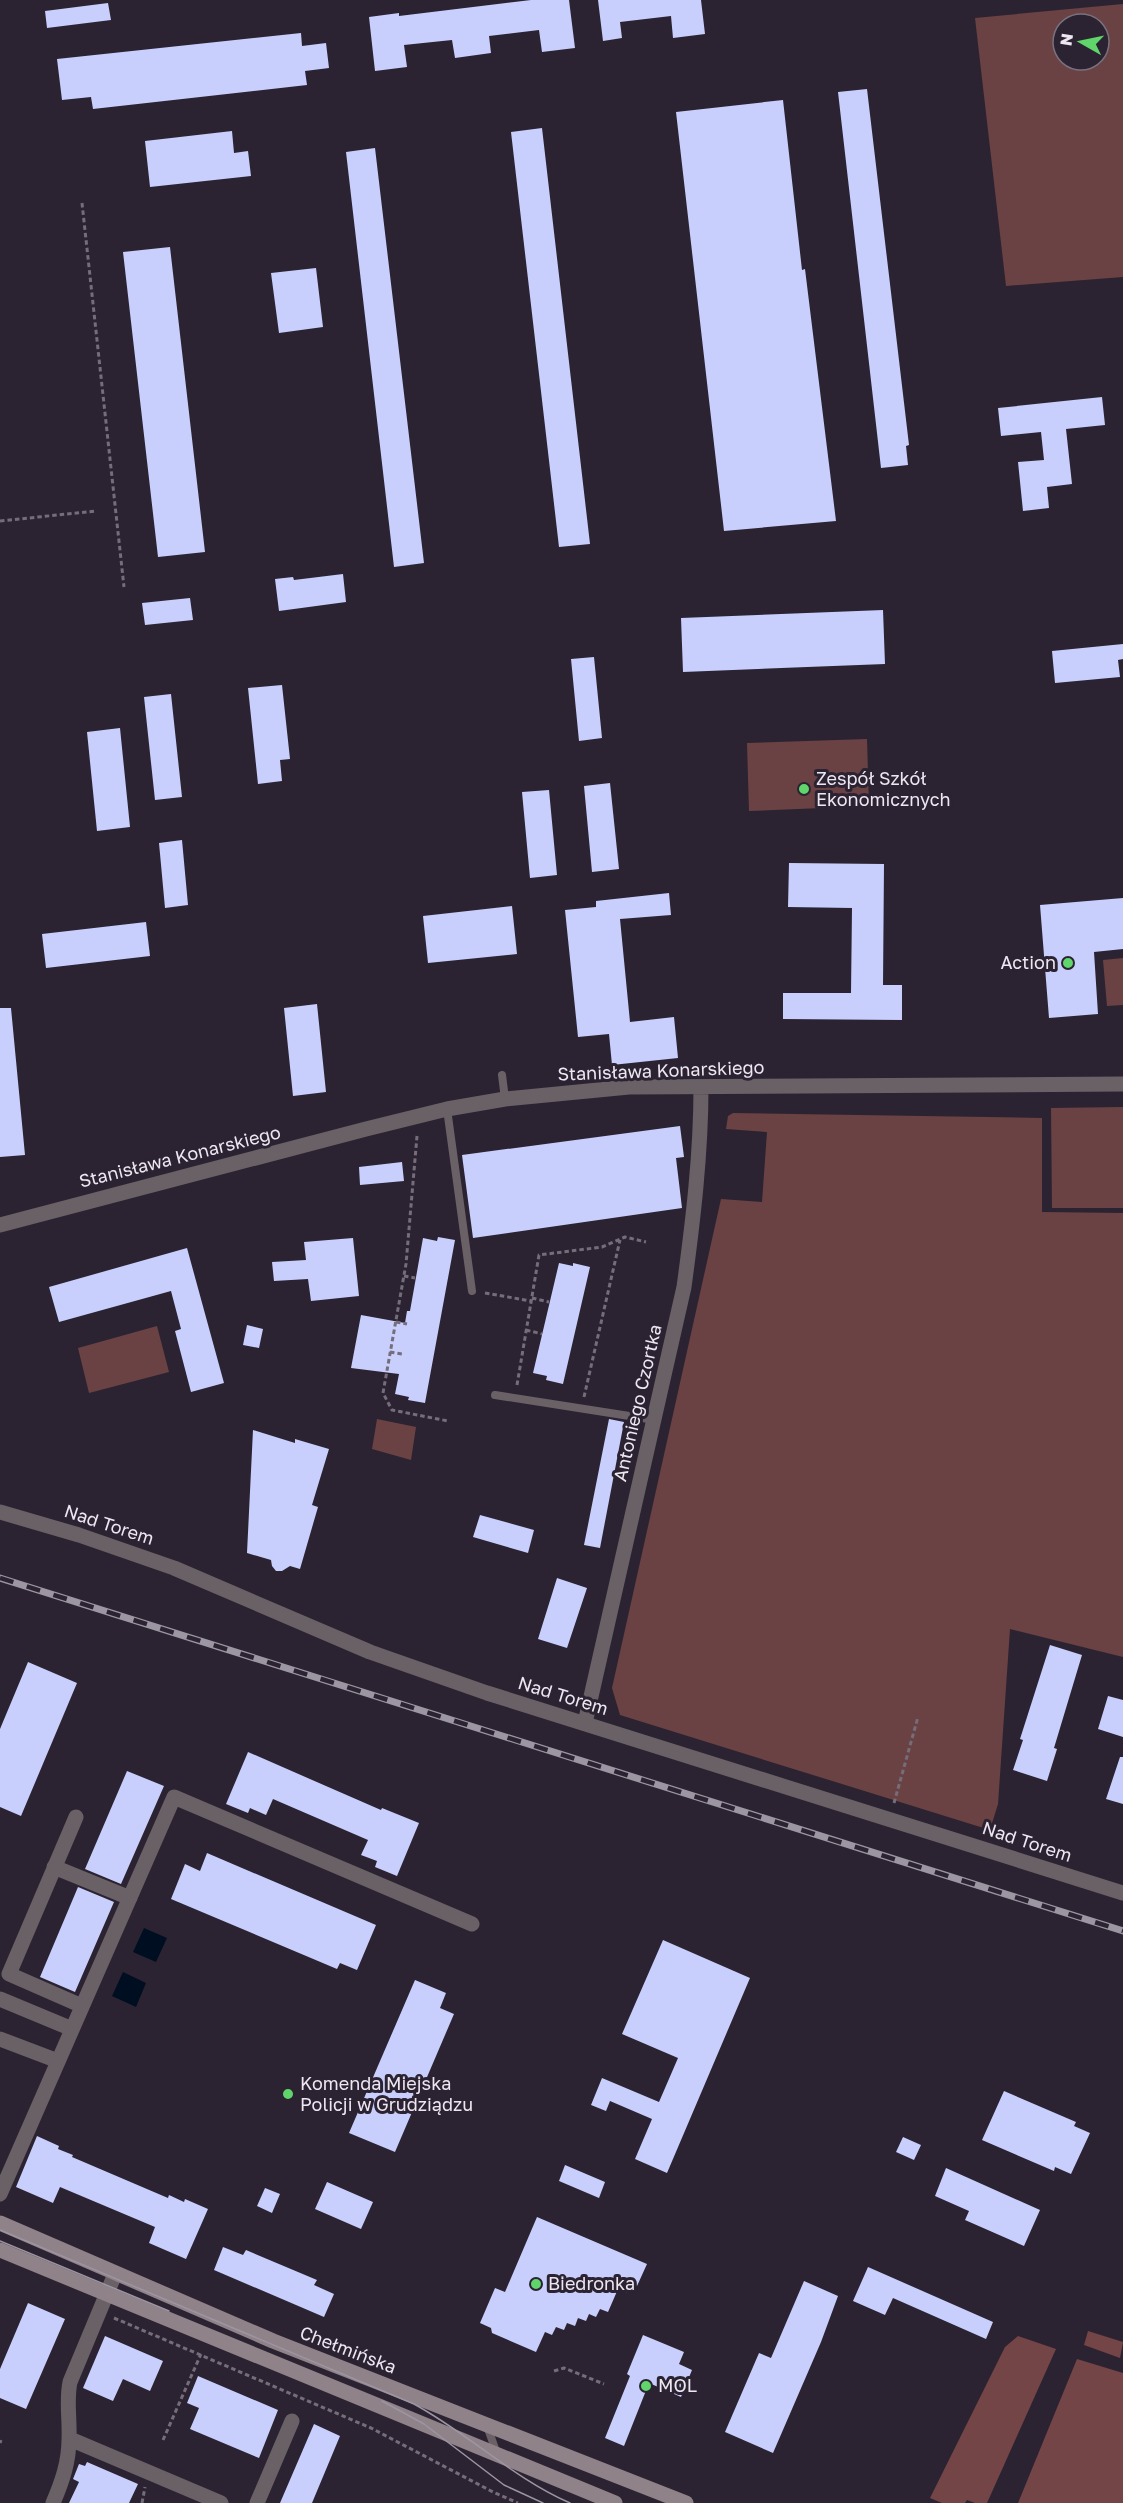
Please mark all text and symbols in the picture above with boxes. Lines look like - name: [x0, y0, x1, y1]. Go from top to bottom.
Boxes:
- north arrow: [1051, 12, 1111, 72]
- text: N: [1055, 32, 1077, 47]
- place label: Zespół Szkół Ekonomicznych: [816, 767, 951, 810]
- marker: Zespół Szkół Ekonomicznych: [797, 782, 811, 796]
- place label: Action: [1000, 951, 1056, 973]
- marker: Action: [1061, 956, 1075, 970]
- street label: Stanisława Konarskiego: [557, 1055, 765, 1085]
- street label: Stanisława Konarskiego: [77, 1120, 283, 1192]
- street label: Antoniego Czortka: [608, 1322, 666, 1483]
- street label: Nad Torem: [62, 1499, 157, 1549]
- street label: Nad Torem: [516, 1671, 611, 1719]
- street label: Nad Torem: [980, 1816, 1075, 1866]
- place label: Komenda Miejska Policji w Grudziądzu: [300, 2072, 473, 2115]
- marker: Komenda Miejska Policji w Grudziądzu: [281, 2087, 295, 2101]
- place label: Biedronka: [548, 2272, 635, 2294]
- marker: Biedronka: [529, 2277, 543, 2291]
- street label: Chełmińska: [297, 2321, 400, 2378]
- place label: MOL: [658, 2374, 697, 2396]
- marker: MOL: [639, 2379, 653, 2393]

